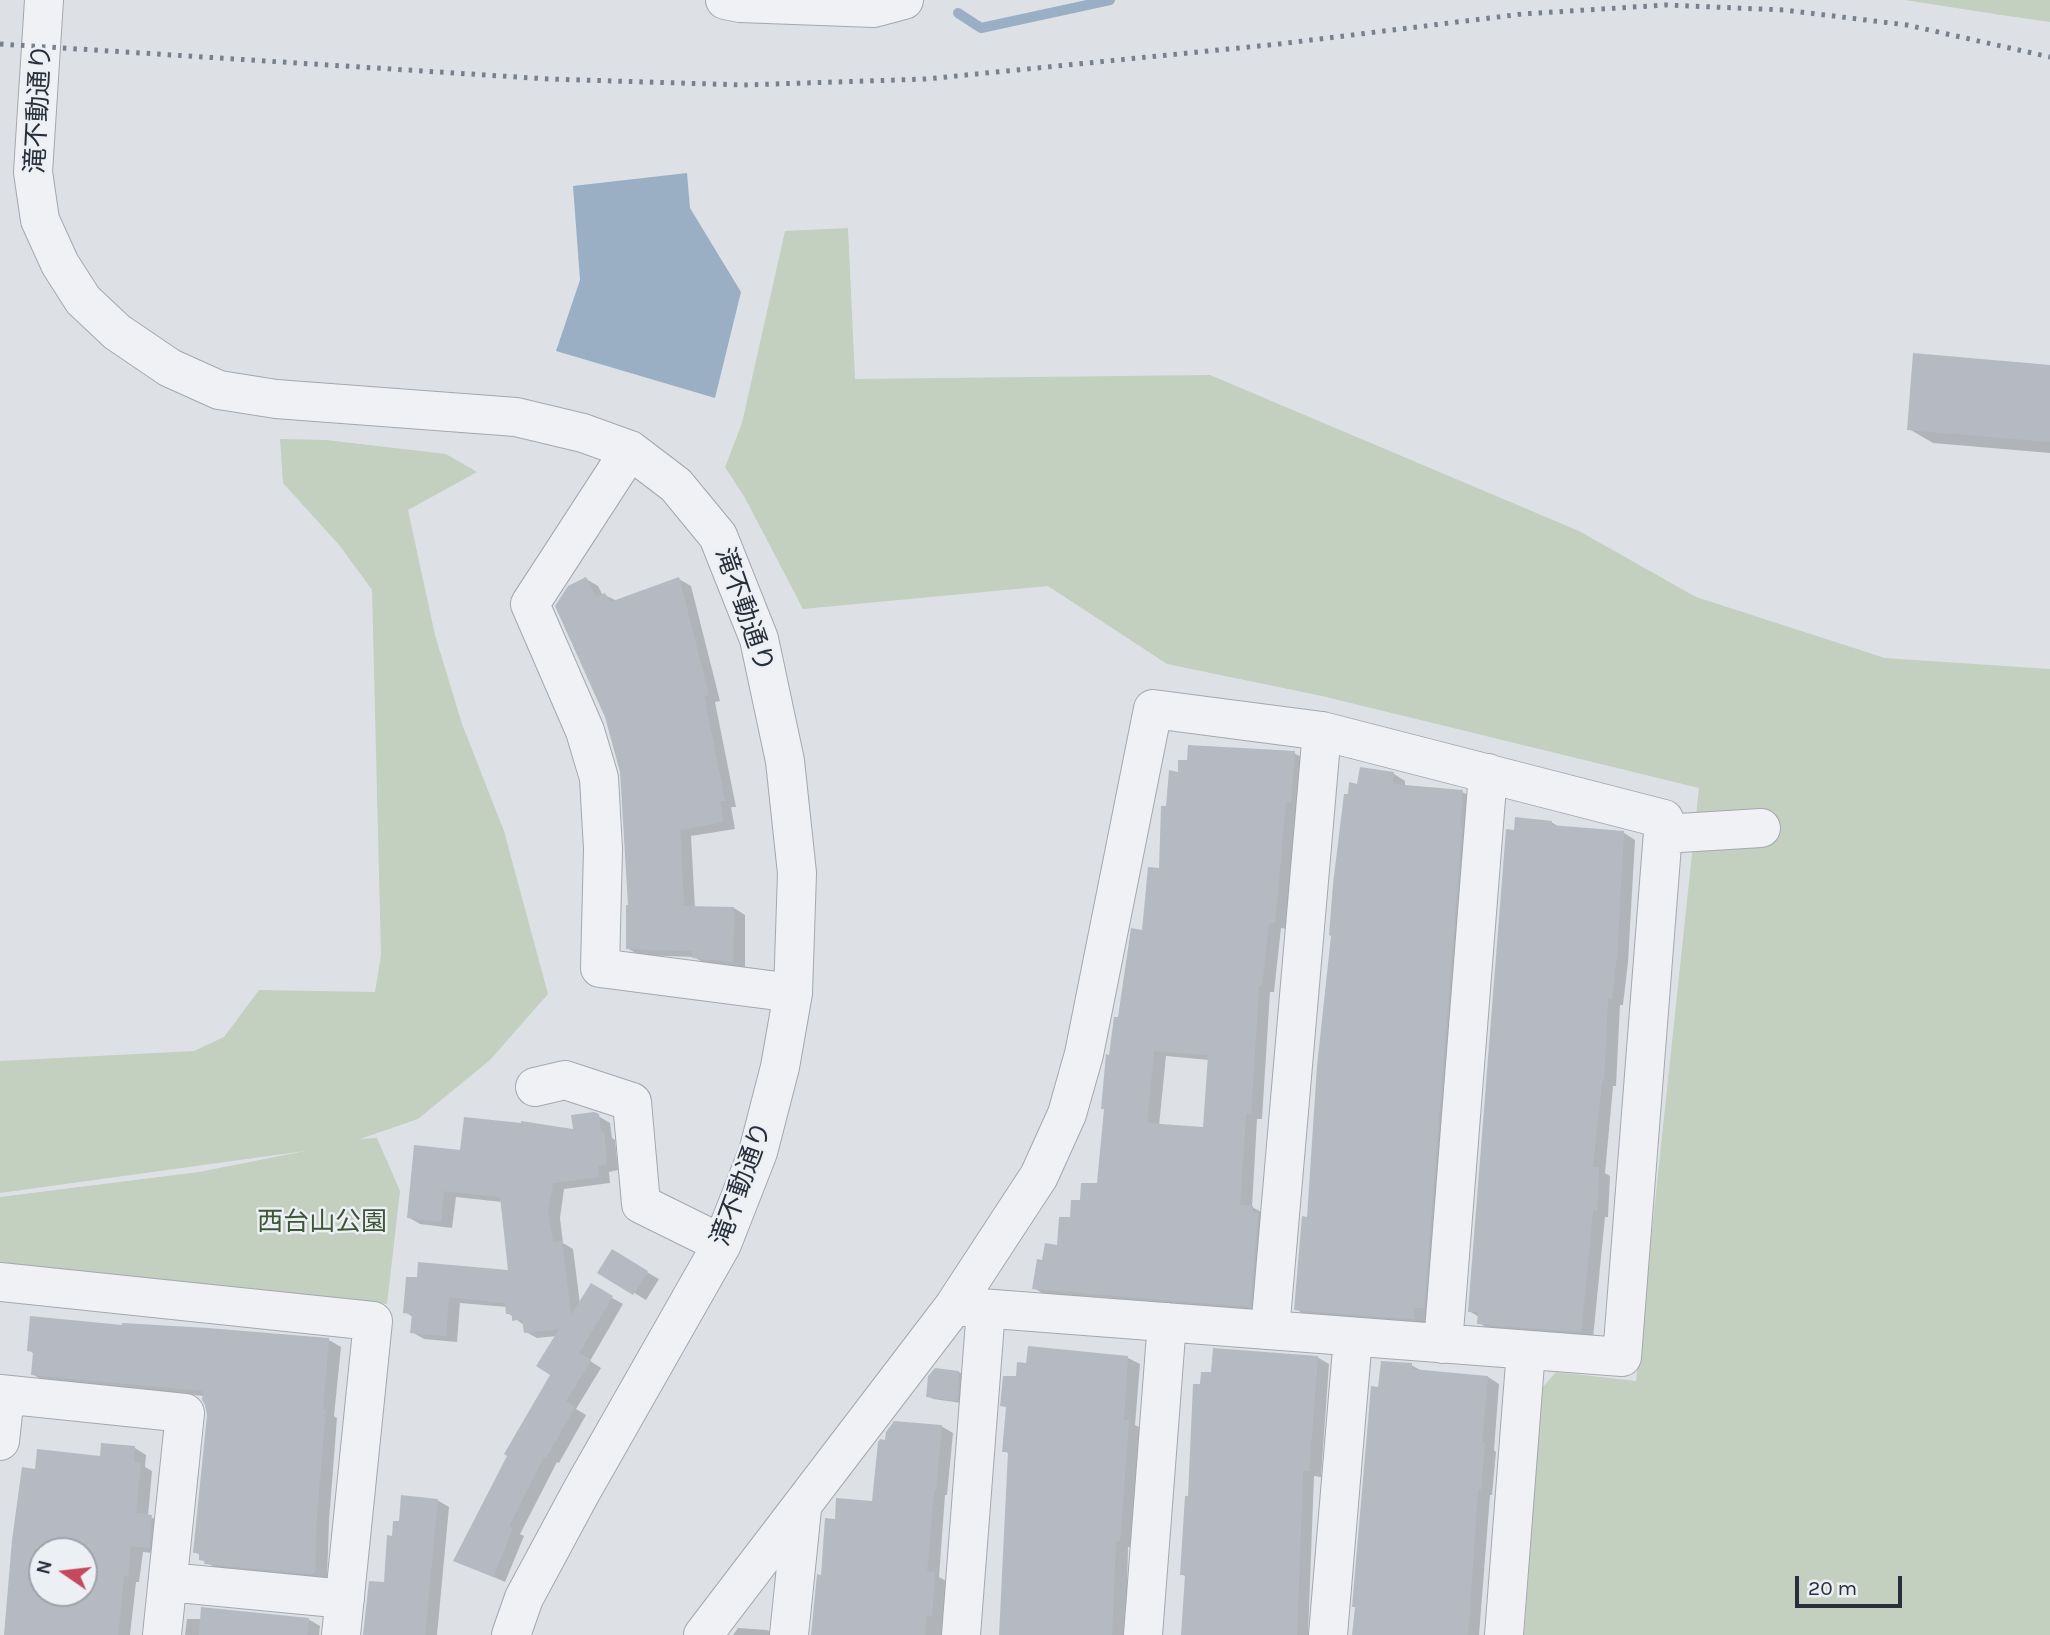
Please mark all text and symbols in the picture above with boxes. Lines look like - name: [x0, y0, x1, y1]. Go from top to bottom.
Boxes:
- street label: 滝不動通り: [20, 43, 58, 175]
- street label: 滝不動通り: [708, 543, 780, 677]
- street label: 滝不動通り: [705, 1118, 779, 1250]
- park label: 西台山公園: [257, 1207, 387, 1239]
- north arrow: [28, 1537, 98, 1607]
- text: N: [32, 1558, 57, 1577]
- scale bar: [1798, 1562, 1905, 1606]
- text: 20 m: [1808, 1576, 1857, 1600]

